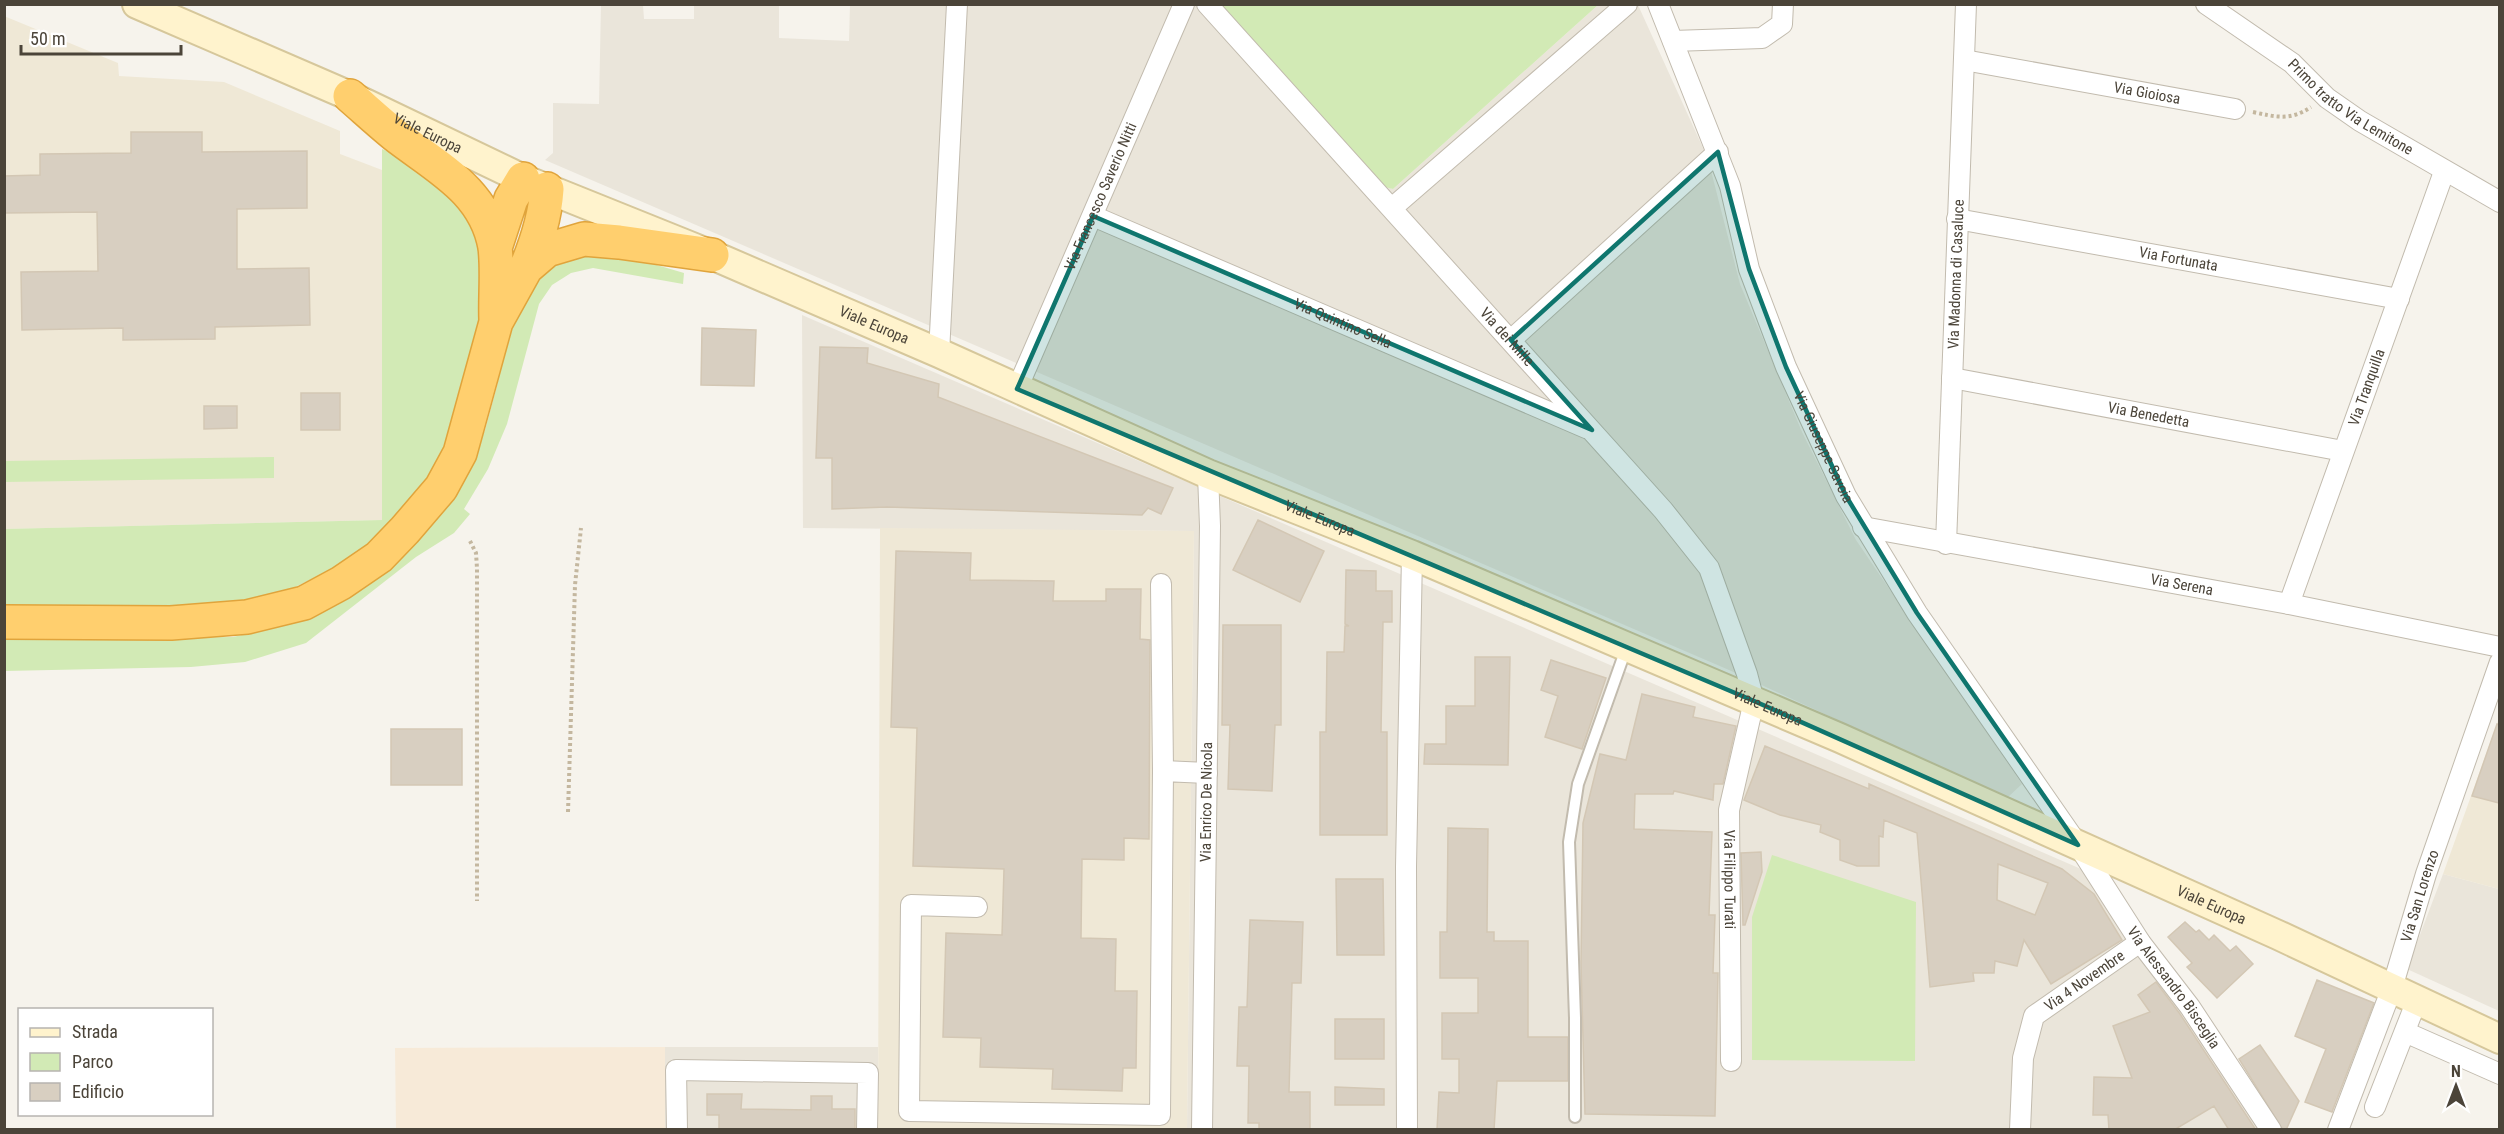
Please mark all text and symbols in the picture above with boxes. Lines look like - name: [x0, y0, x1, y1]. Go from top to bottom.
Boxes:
- scale bar: [21, 18, 182, 56]
- text: 50 m: [30, 28, 65, 49]
- street label: Primo tratto Via Lemitone: [2284, 55, 2416, 159]
- street label: Via Gioiosa: [2112, 78, 2182, 108]
- street label: Viale Europa: [390, 109, 465, 157]
- street label: Via Francesco Saverio Nitti: [1061, 120, 1141, 273]
- street label: Via Madonna di Casaluce: [1944, 199, 1968, 349]
- street label: Via Fortunata: [2138, 243, 2219, 275]
- street label: Via Quintino Sella: [1291, 295, 1394, 352]
- street label: Viale Europa: [836, 302, 912, 348]
- street label: Via dei Mille: [1476, 304, 1538, 370]
- street label: Via Tranquilla: [2345, 347, 2389, 428]
- street label: Via Giuseppe Savoia: [1790, 389, 1857, 506]
- street label: Via Benedetta: [2106, 398, 2191, 431]
- street label: Viale Europa: [1282, 496, 1357, 540]
- street label: Via Serena: [2149, 570, 2215, 599]
- street label: Viale Europa: [1730, 684, 1805, 730]
- street label: Via Enrico De Nicola: [1197, 742, 1216, 862]
- street label: Via Filippo Turati: [1720, 830, 1739, 929]
- street label: Via San Lorenzo: [2397, 848, 2443, 944]
- street label: Viale Europa: [2174, 882, 2249, 928]
- street label: Via Alessandro Bisceglia: [2123, 923, 2224, 1052]
- street label: Via 4 Novembre: [2041, 947, 2128, 1015]
- legend: [18, 1008, 213, 1116]
- text: Strada: [72, 1021, 118, 1042]
- text: Parco: [72, 1051, 113, 1072]
- north arrow: [2426, 1056, 2486, 1116]
- text: N: [2451, 1062, 2461, 1081]
- text: Edificio: [72, 1081, 124, 1102]

